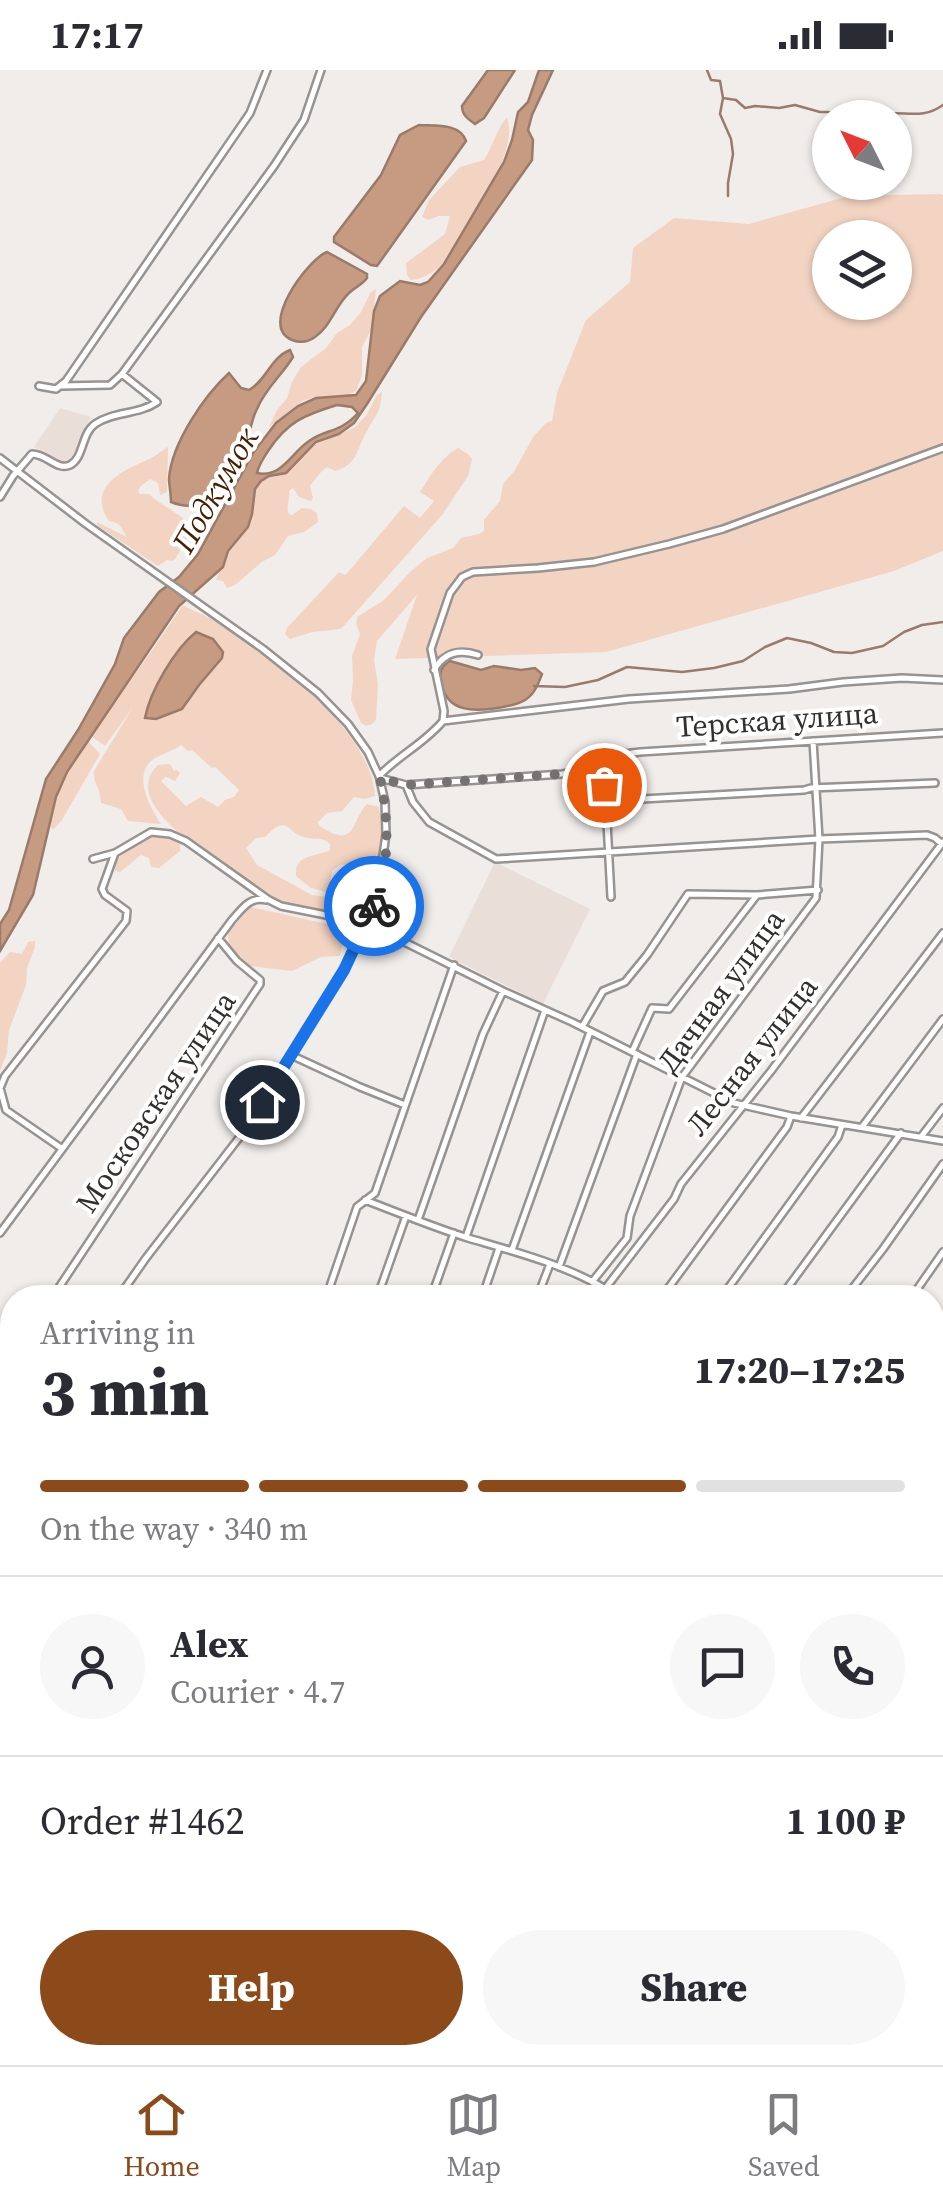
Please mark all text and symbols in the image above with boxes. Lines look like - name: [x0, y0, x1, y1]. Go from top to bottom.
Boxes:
- text: 17:17: [50, 9, 144, 61]
- north arrow: [812, 100, 912, 200]
- map controls: [812, 100, 912, 320]
- button: layers: [812, 220, 912, 320]
- water label: Подкумок: [161, 419, 269, 562]
- street label: Терская улица: [675, 692, 880, 747]
- pin: [562, 743, 647, 828]
- icon: bag: [577, 758, 632, 813]
- courier: [324, 856, 424, 956]
- icon: bike: [347, 879, 402, 934]
- street label: Дачная улица: [647, 900, 794, 1081]
- street label: Лесная улица: [676, 967, 827, 1144]
- street label: Московская улица: [66, 982, 245, 1221]
- pin: [220, 1060, 305, 1145]
- icon: home: [235, 1075, 290, 1130]
- text: Arriving in: [40, 1311, 195, 1355]
- text: 17:20–17:25: [694, 1344, 905, 1396]
- text: 3 min: [40, 1348, 210, 1437]
- text: On the way · 340 m: [40, 1507, 308, 1551]
- button: person: [40, 1614, 145, 1719]
- button: chat: [670, 1614, 775, 1719]
- button: phone: [800, 1614, 905, 1719]
- text: Alex: [170, 1618, 248, 1670]
- text: Courier · 4.7: [170, 1670, 345, 1714]
- text: Order #1462: [40, 1795, 244, 1847]
- text: 1 100 ₽: [786, 1795, 905, 1847]
- button: Help: [40, 1930, 463, 2045]
- button: Share: [483, 1930, 905, 2045]
- tab: Home: [123, 2087, 200, 2185]
- tab: Map: [446, 2087, 501, 2185]
- tab: Saved: [748, 2087, 820, 2185]

